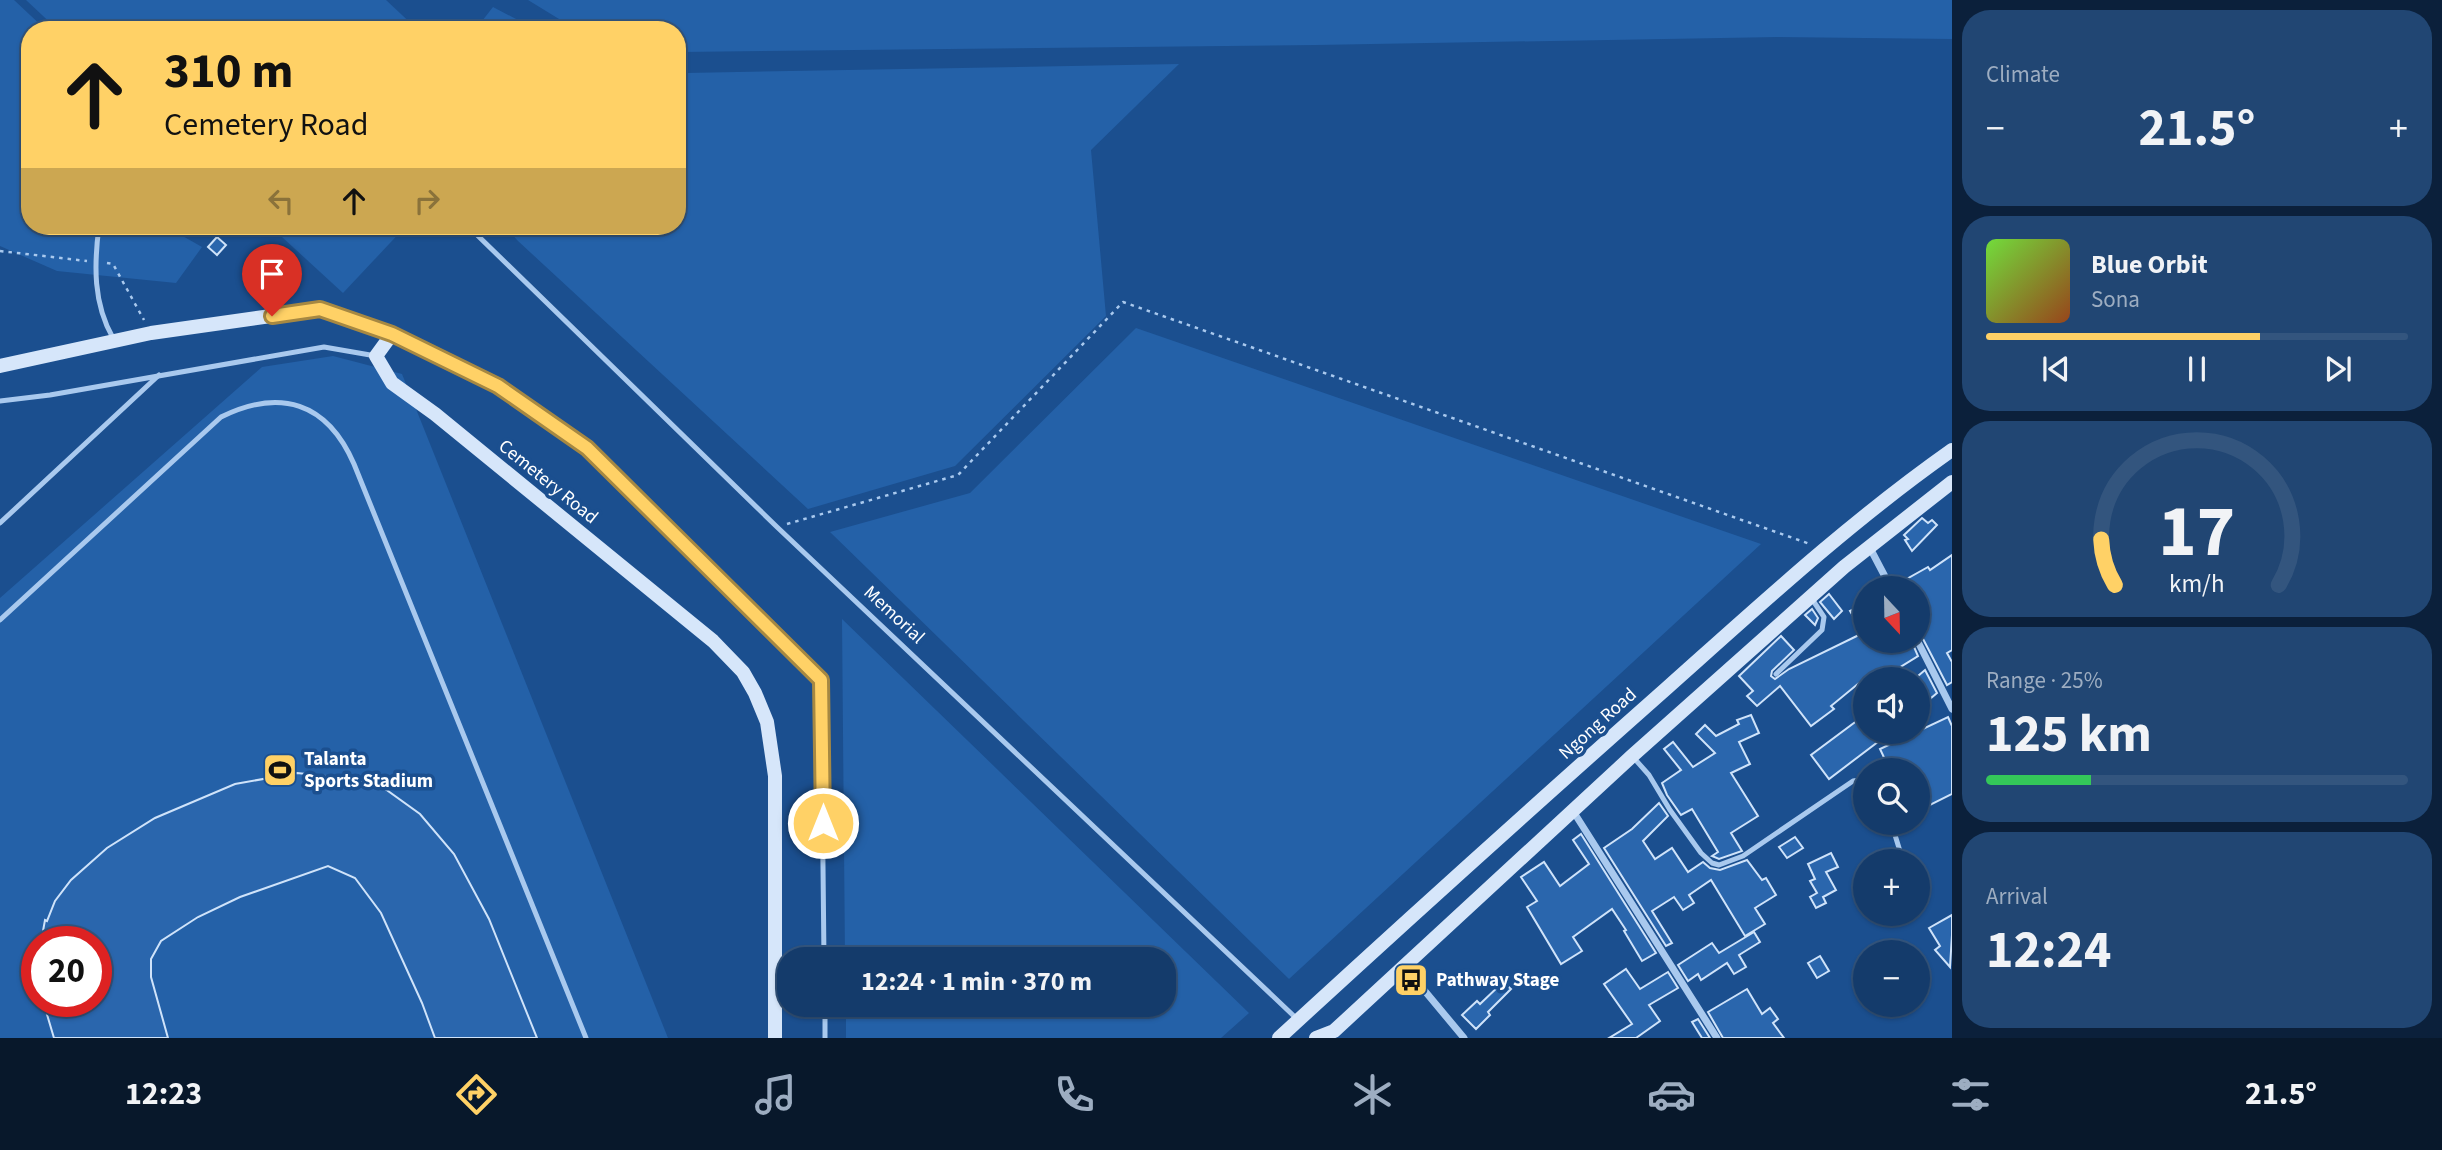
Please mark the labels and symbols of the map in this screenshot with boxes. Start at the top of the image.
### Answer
pin [242,244,302,316]
street label: Cemetery Road [492,433,604,531]
north arrow [1853,576,1930,653]
street label: Memorial [857,580,931,651]
street label: Ngong Road [1553,682,1643,766]
place label: Talanta Sports Stadium [304,746,433,795]
sports icon: Talanta Sports Stadium [261,751,299,789]
position arrow [786,786,860,860]
speed limit sign: 20 [21,926,112,1017]
bus stop icon: Pathway Stage [1392,961,1430,999]
place label: Pathway Stage [1436,967,1559,994]

